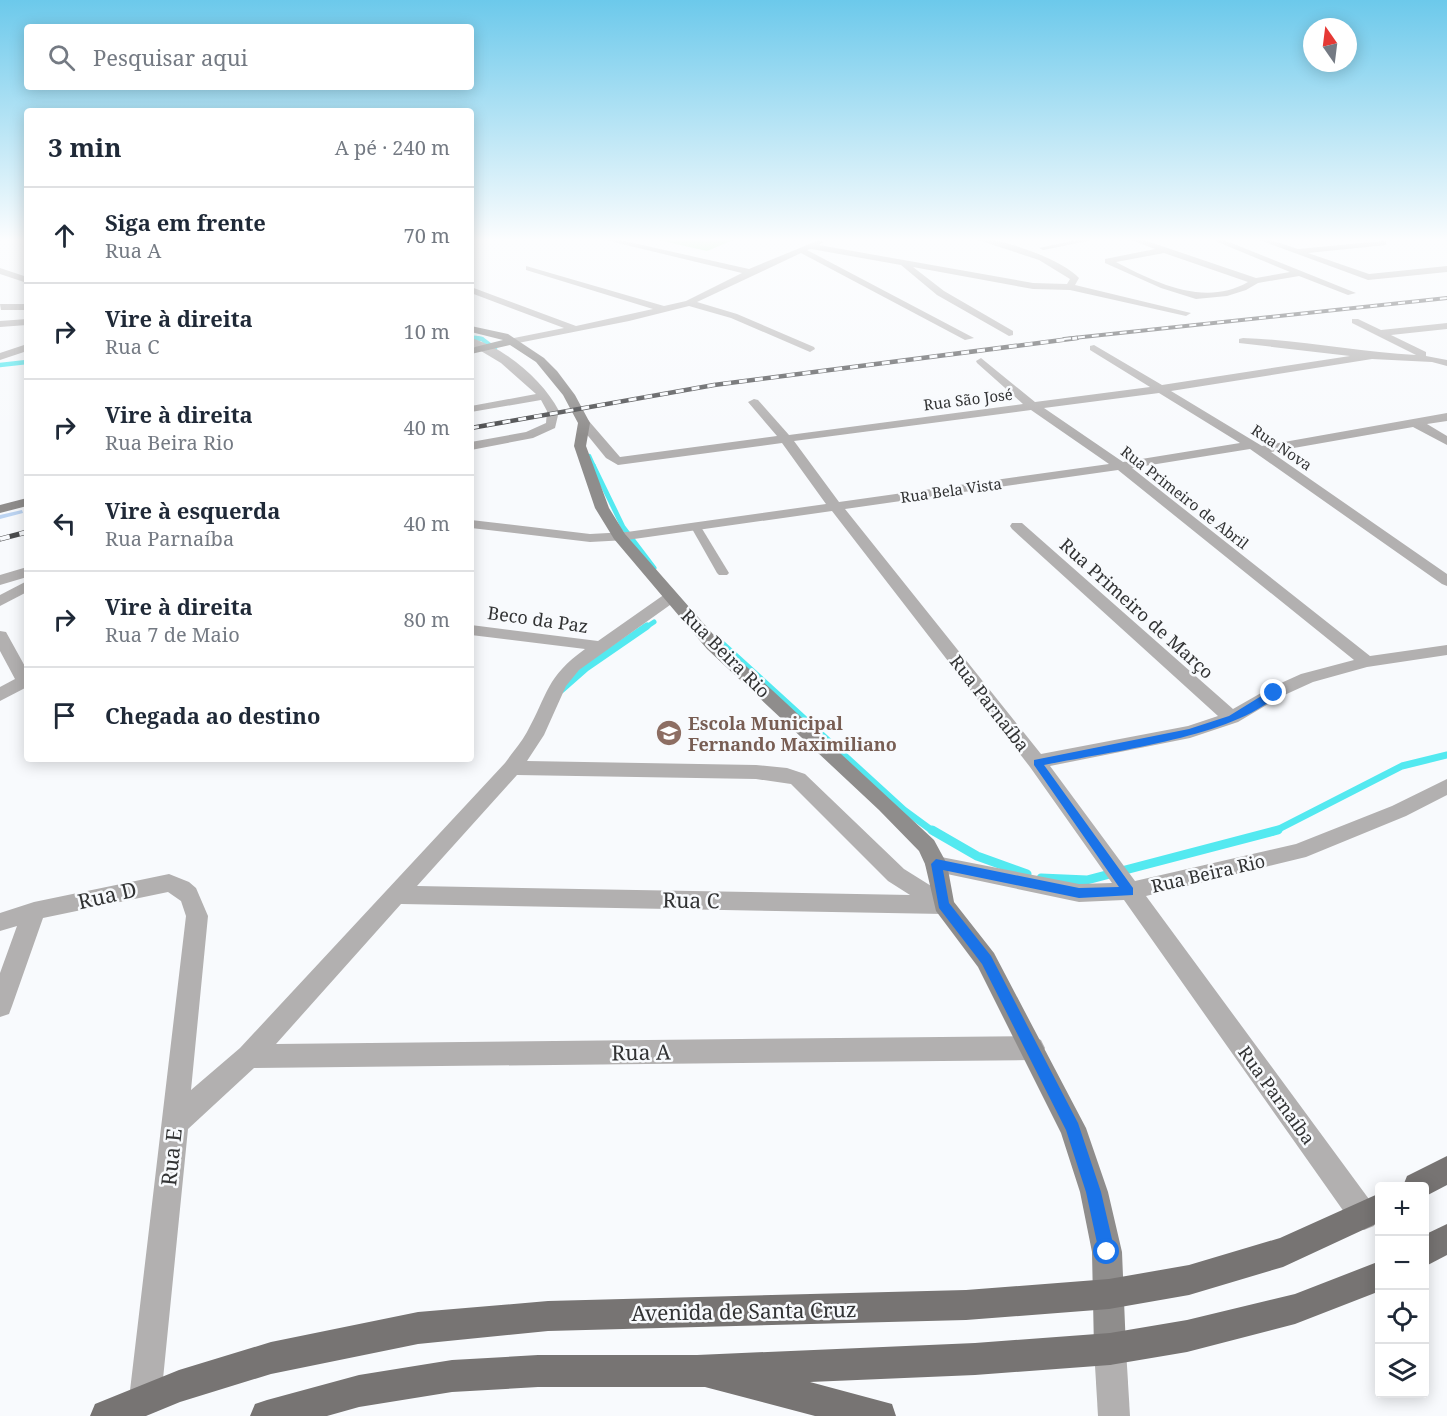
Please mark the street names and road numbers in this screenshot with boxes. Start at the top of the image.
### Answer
street label: Rua São José [922,384,1014,414]
street label: Rua Nova [1248,419,1316,475]
street label: Rua Primeiro de Abril [1117,441,1253,553]
street label: Rua Bela Vista [899,473,1003,507]
street label: Rua Primeiro de Março [1055,532,1219,684]
street label: Beco da Paz [486,600,590,638]
street label: Rua Beira Rio [676,603,776,703]
street label: Rua Parnaíba [945,650,1035,756]
street label: Rua Beira Rio [1149,848,1267,898]
street label: Rua D [75,875,139,915]
street label: Rua C [662,886,720,914]
street label: Rua A [611,1037,671,1067]
street label: Rua Parnaíba [1233,1041,1321,1149]
street label: Rua E [154,1127,188,1187]
street label: Avenida de Santa Cruz [631,1295,857,1327]

